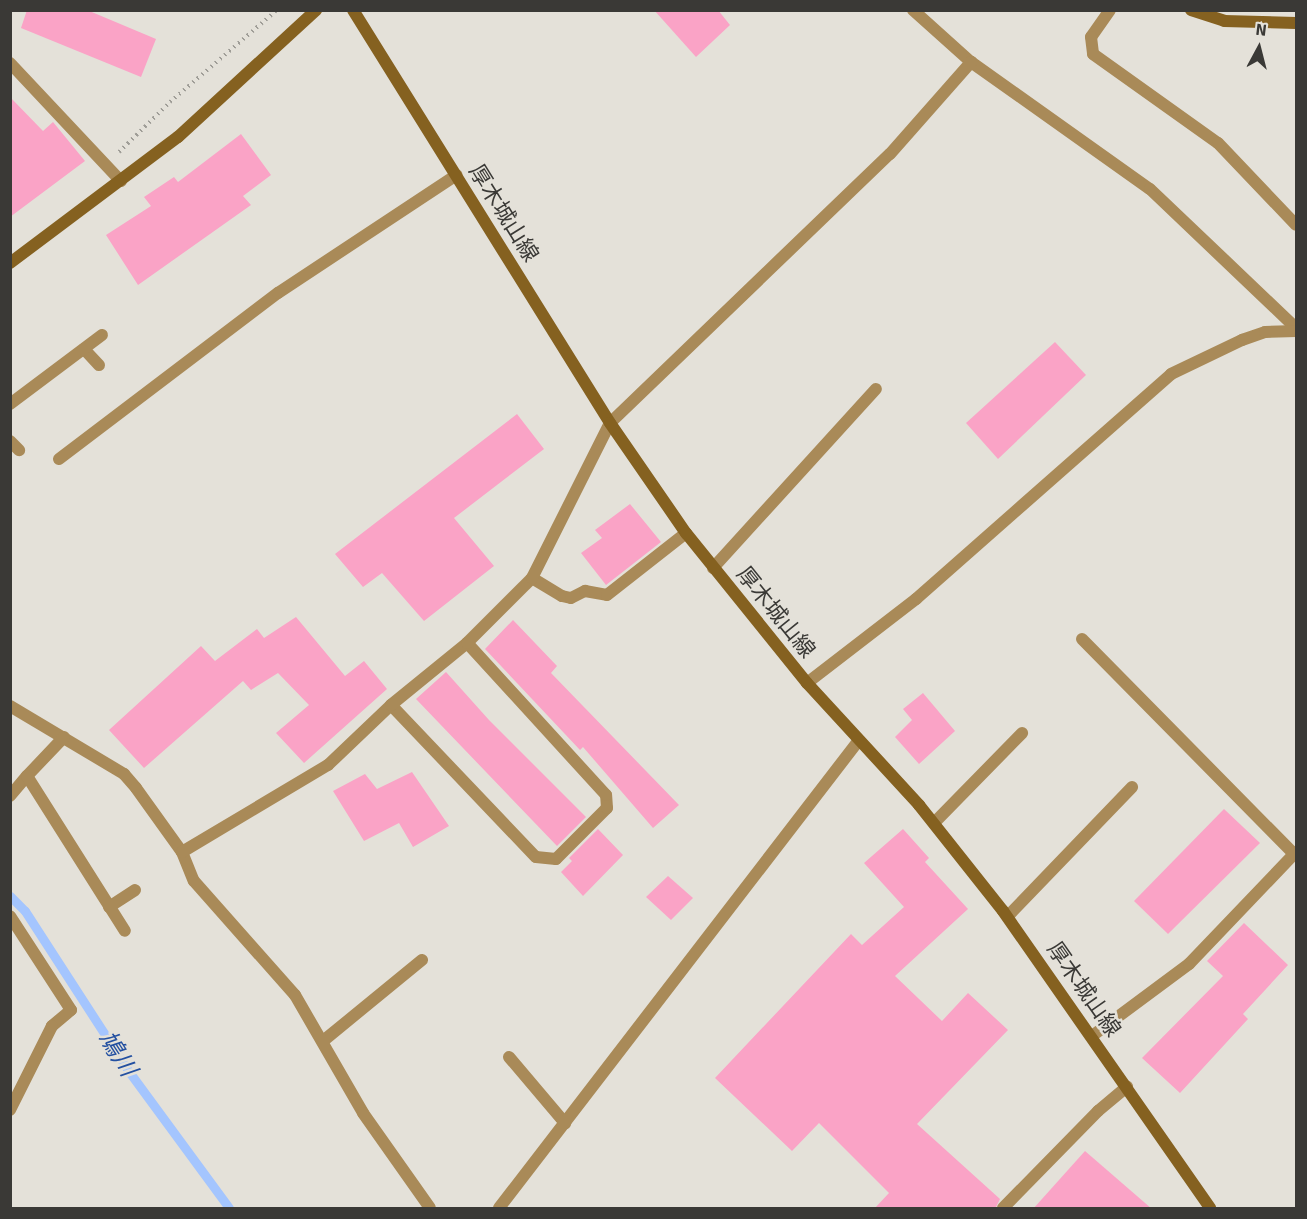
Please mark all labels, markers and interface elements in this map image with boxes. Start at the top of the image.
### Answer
north arrow [1229,18,1289,78]
text: N [1254,20,1268,41]
street label: 厚木城山線 [464,159,544,267]
street label: 厚木城山線 [731,561,821,663]
street label: 厚木城山線 [1042,936,1126,1042]
water label: 鳩川 [92,1026,142,1082]

